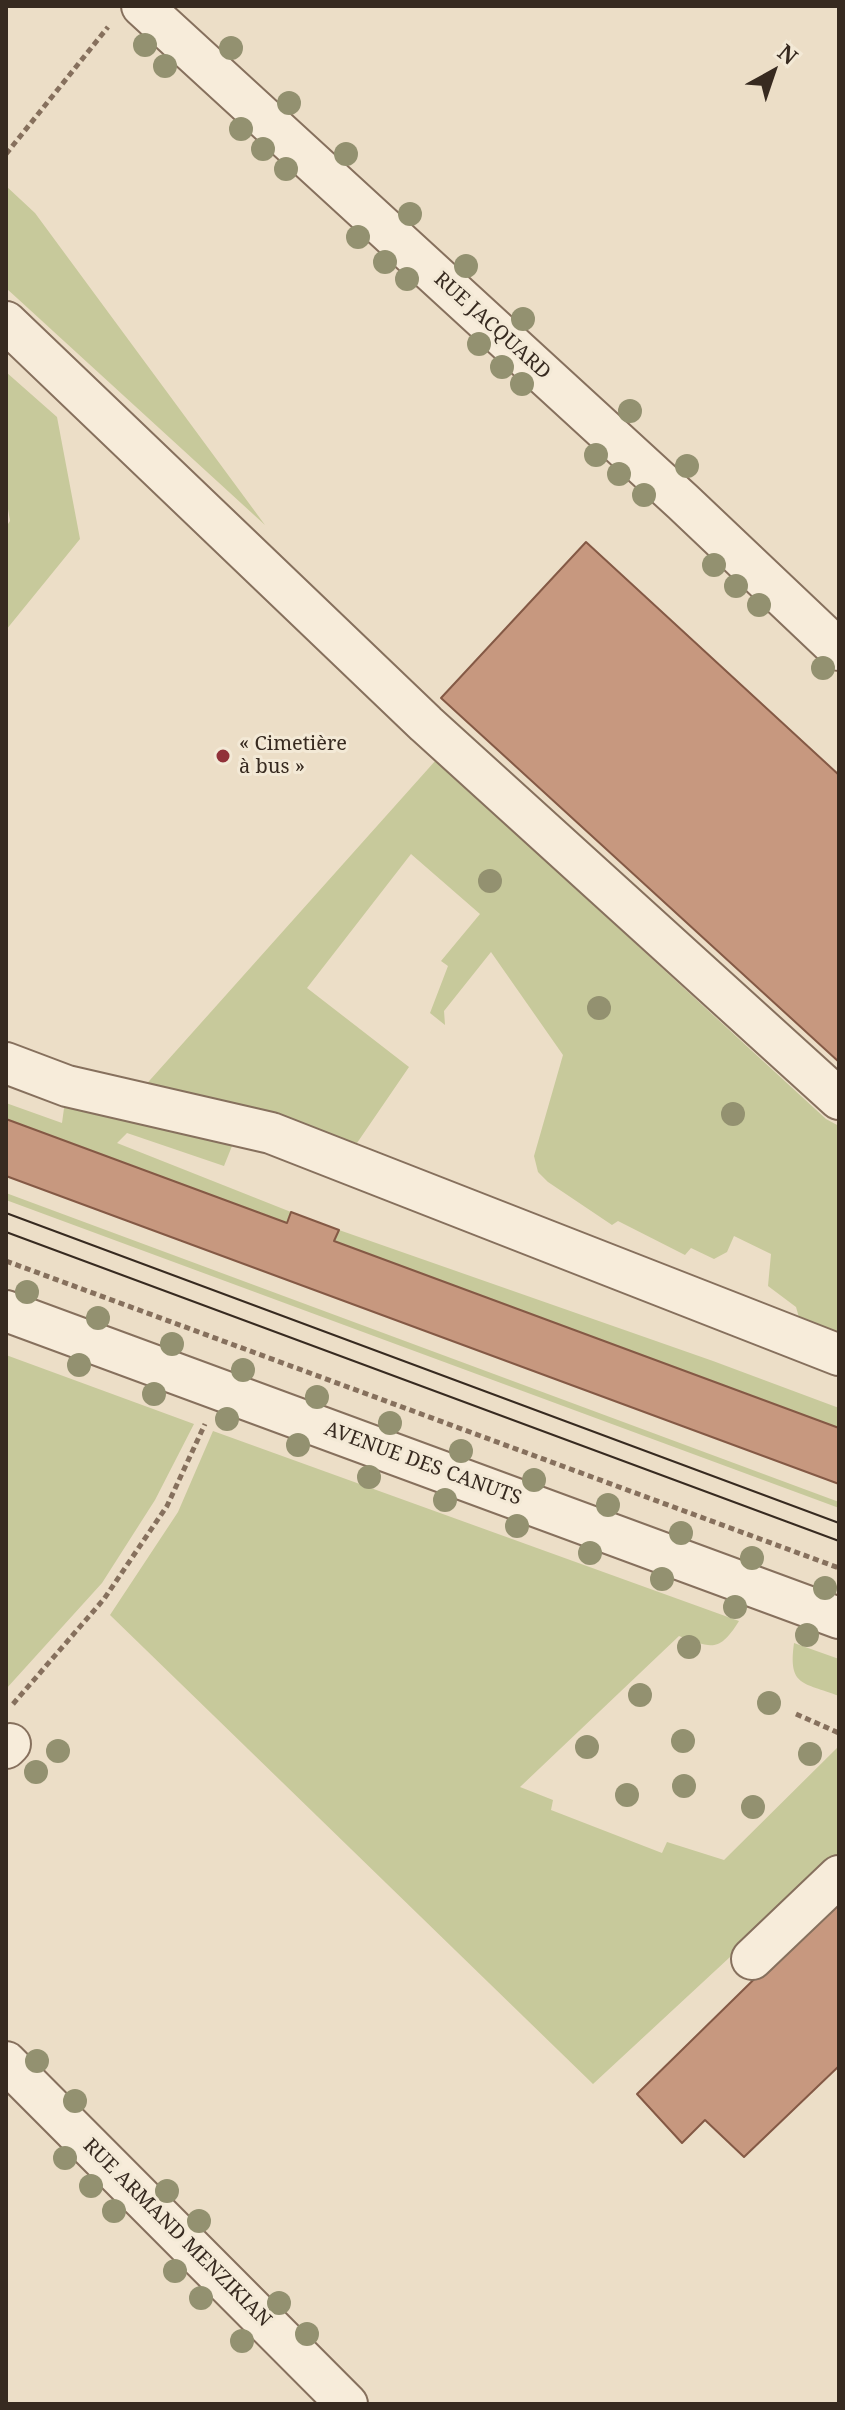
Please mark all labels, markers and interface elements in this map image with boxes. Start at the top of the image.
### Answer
north arrow [733,32,813,112]
text: N [772,37,805,71]
street label: RUE JACQUARD [429,267,555,385]
place label: « Cimetière à bus » [239,732,347,779]
marker: « Cimetière à bus » [214,747,232,765]
street label: AVENUE DES CANUTS [321,1417,525,1511]
street label: RUE ARMAND MENZIKIAN [78,2134,276,2332]

